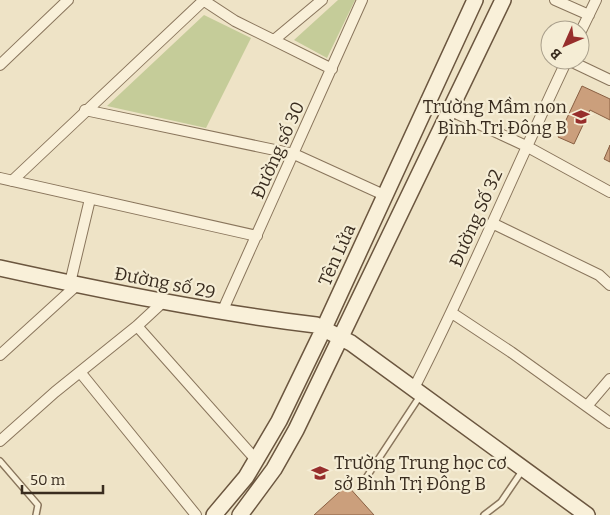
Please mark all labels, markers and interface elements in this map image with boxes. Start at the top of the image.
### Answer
north arrow [540,20,590,70]
text: B [547,45,565,63]
place label: Trường Mầm non Bình Trị Đông B [423,96,568,139]
street label: Đường số 30 [247,98,309,202]
school or university icon: Trường Mầm non Bình Trị Đông B [571,107,591,127]
street label: Đường Số 32 [445,166,507,270]
street label: Tên Lửa [314,221,360,289]
street label: Đường số 29 [113,262,217,304]
place label: Trường Trung học cơ sở Bình Trị Đông B [334,452,507,495]
scale bar [22,462,104,494]
school or university icon: Trường Trung học cơ sở Bình Trị Đông B [310,463,330,483]
text: 50 m [30,471,66,489]

